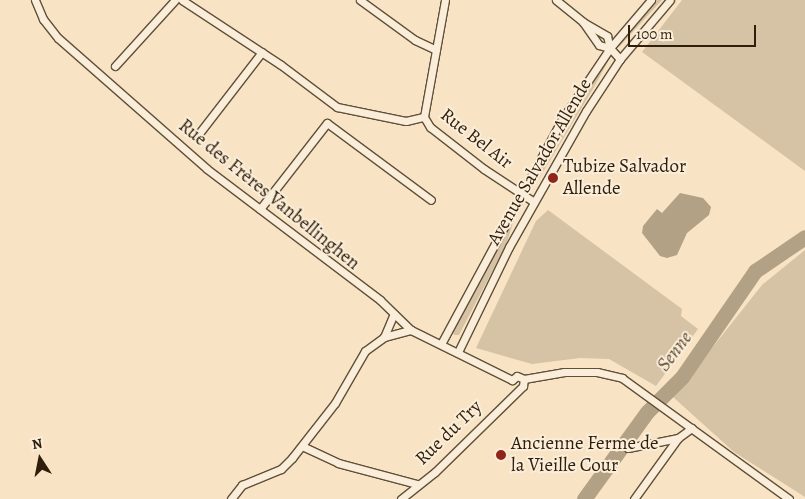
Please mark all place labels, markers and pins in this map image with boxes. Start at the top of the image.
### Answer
place label: Tubize Salvador Allende [563,156,686,200]
marker: Tubize Salvador Allende [547,172,559,184]
place label: Ancienne Ferme de la Vieille Cour [511,433,659,477]
marker: Ancienne Ferme de la Vieille Cour [495,449,507,461]

